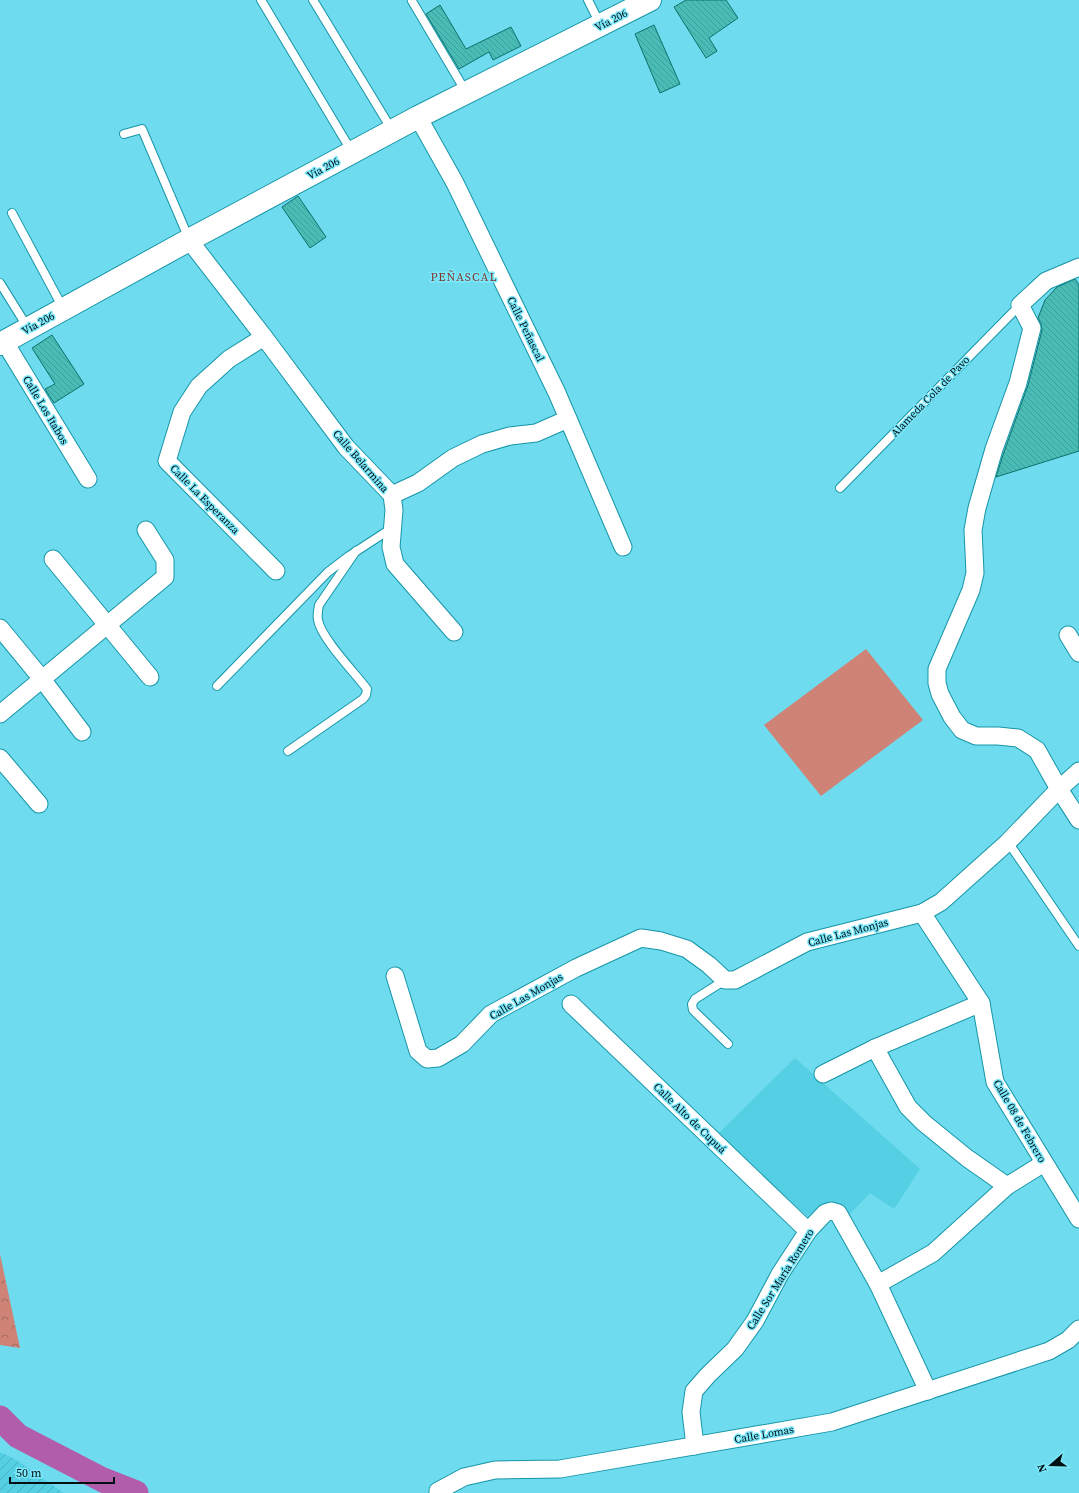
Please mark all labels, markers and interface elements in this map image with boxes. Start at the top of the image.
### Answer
street label: Vía 206 [592,6,631,35]
street label: Vía 206 [304,153,343,183]
district label: PEÑASCAL [430,269,498,285]
street label: Calle Peñascal [503,294,548,364]
street label: Vía 206 [19,308,58,338]
street label: Alameda Cola de Pavo [888,352,973,440]
street label: Calle Los Itabos [19,373,72,448]
street label: Calle Belarmina [329,427,392,496]
street label: Calle La Esperanza [167,461,243,538]
street label: Calle Las Monjas [806,914,890,950]
street label: Calle Las Monjas [487,969,566,1024]
street label: Calle 08 de Febrero [990,1077,1049,1166]
street label: Calle Alto de Cupuá [650,1080,730,1157]
street label: Calle Sor María Romero [743,1226,818,1333]
street label: Calle Lomas [733,1422,795,1447]
north arrow [1031,1445,1071,1485]
scale bar [10,1459,114,1485]
text: N [1034,1462,1050,1475]
text: 50 m [16,1465,42,1481]

